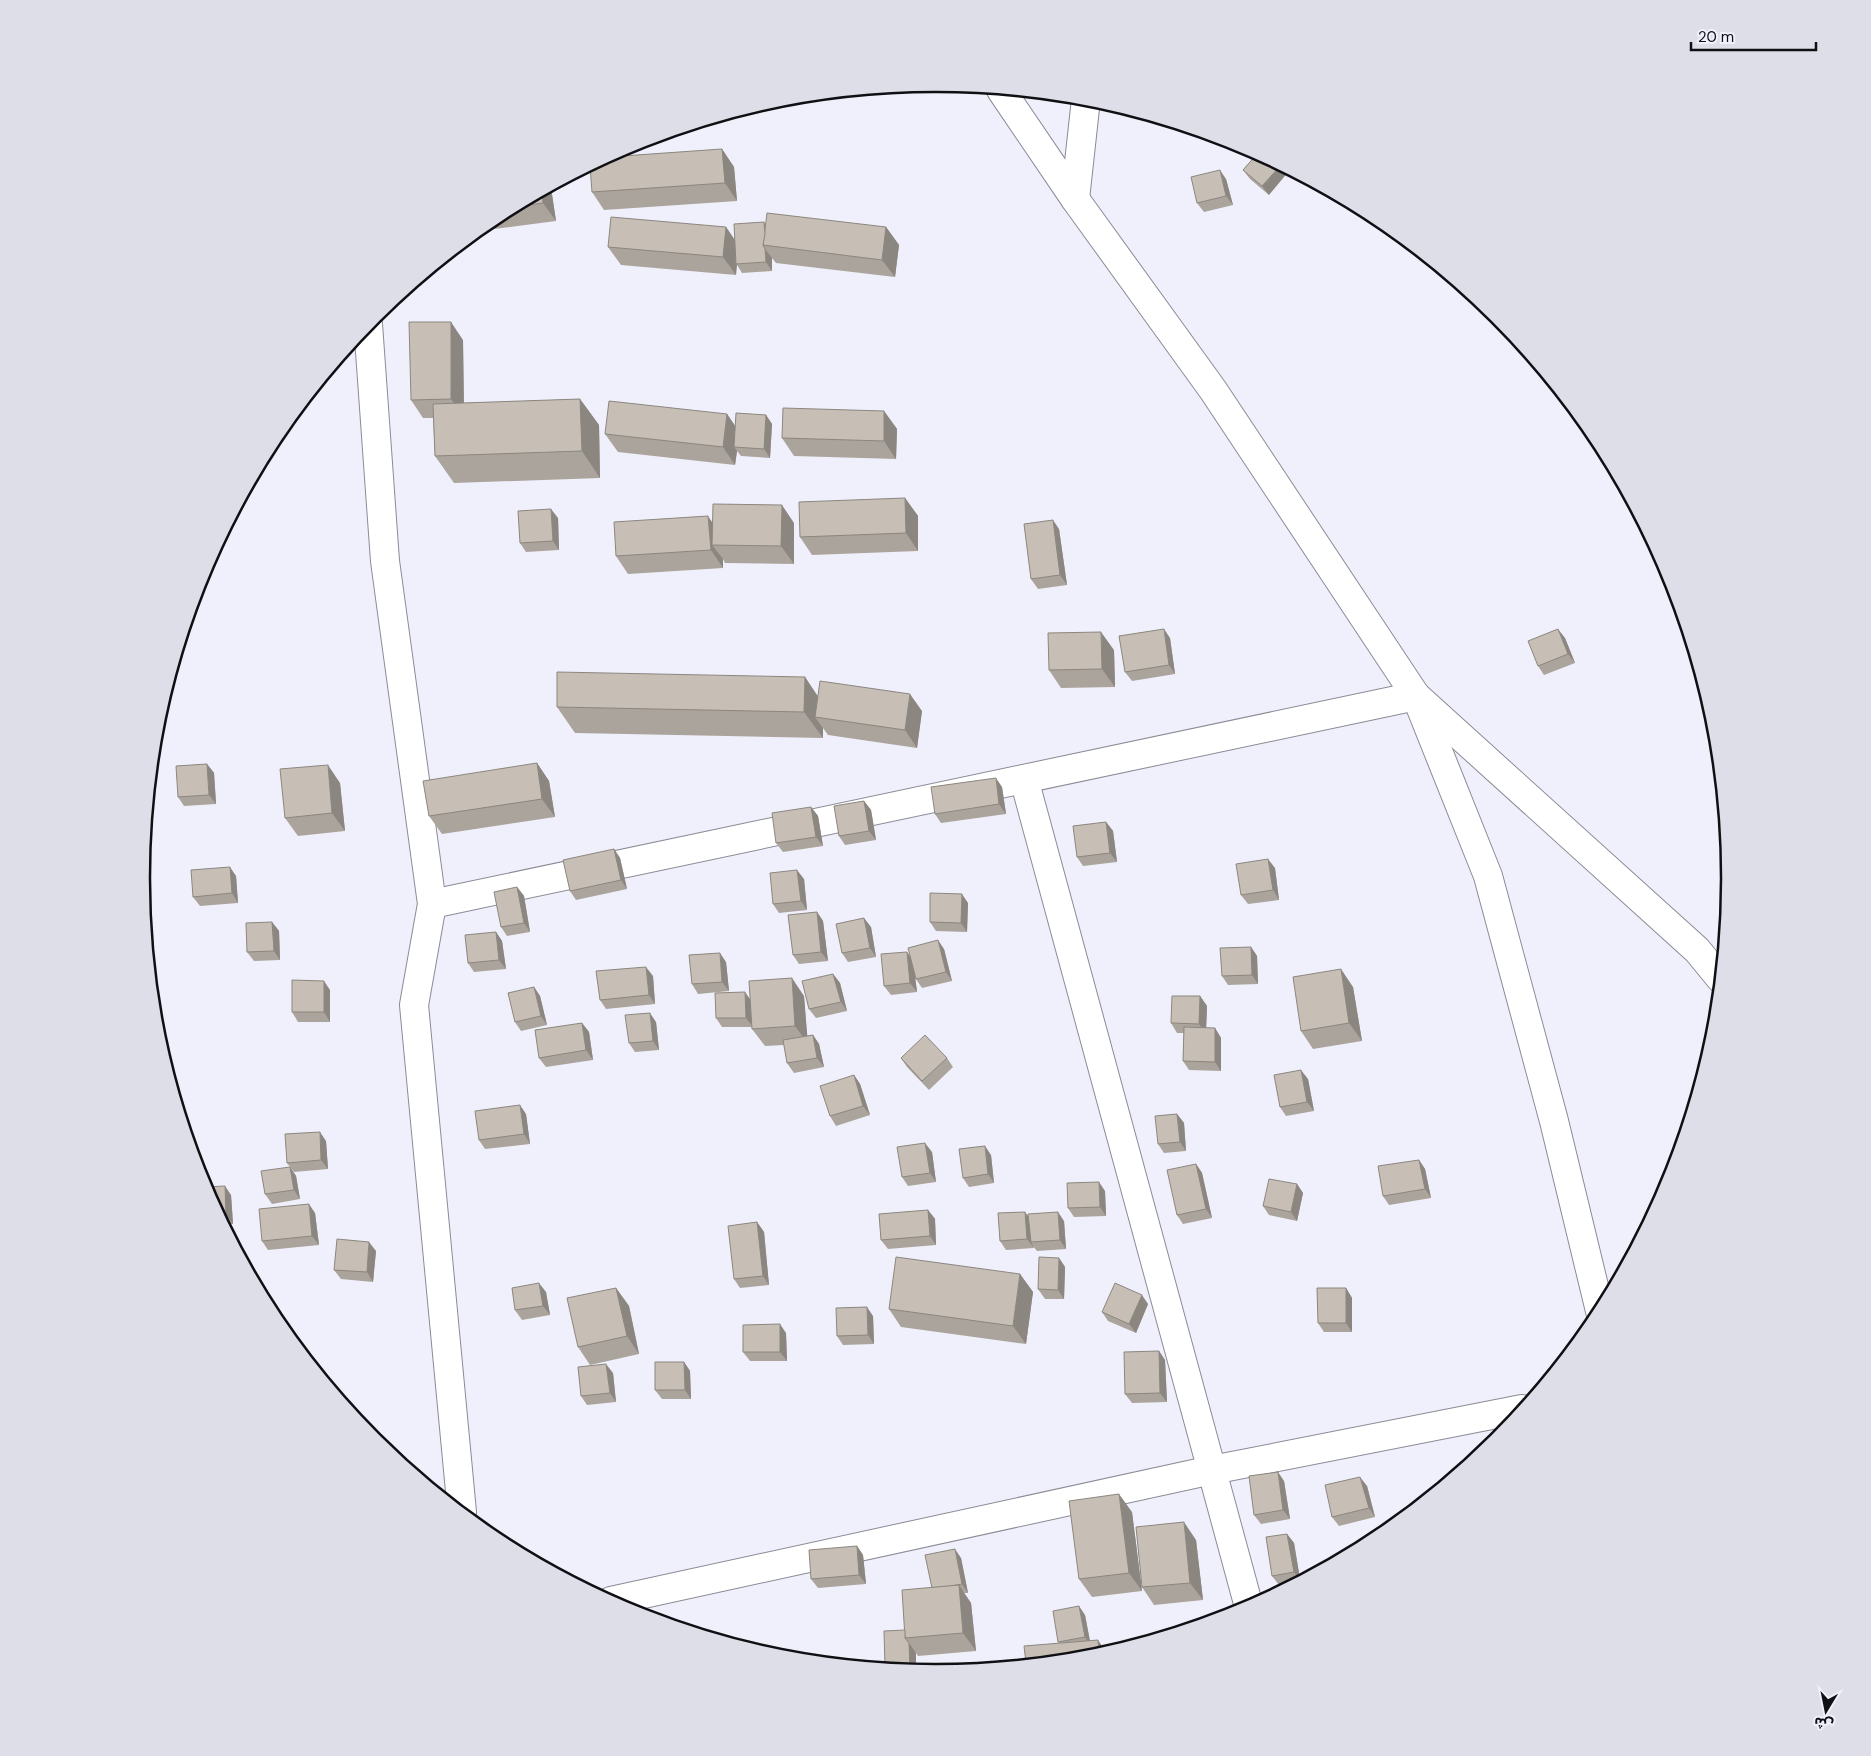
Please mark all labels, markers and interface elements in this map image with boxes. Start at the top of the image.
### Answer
scale bar [1691,20,1816,52]
text: 20 m [1698,27,1734,47]
north arrow [1801,1686,1851,1736]
text: ش [1813,1713,1835,1734]

